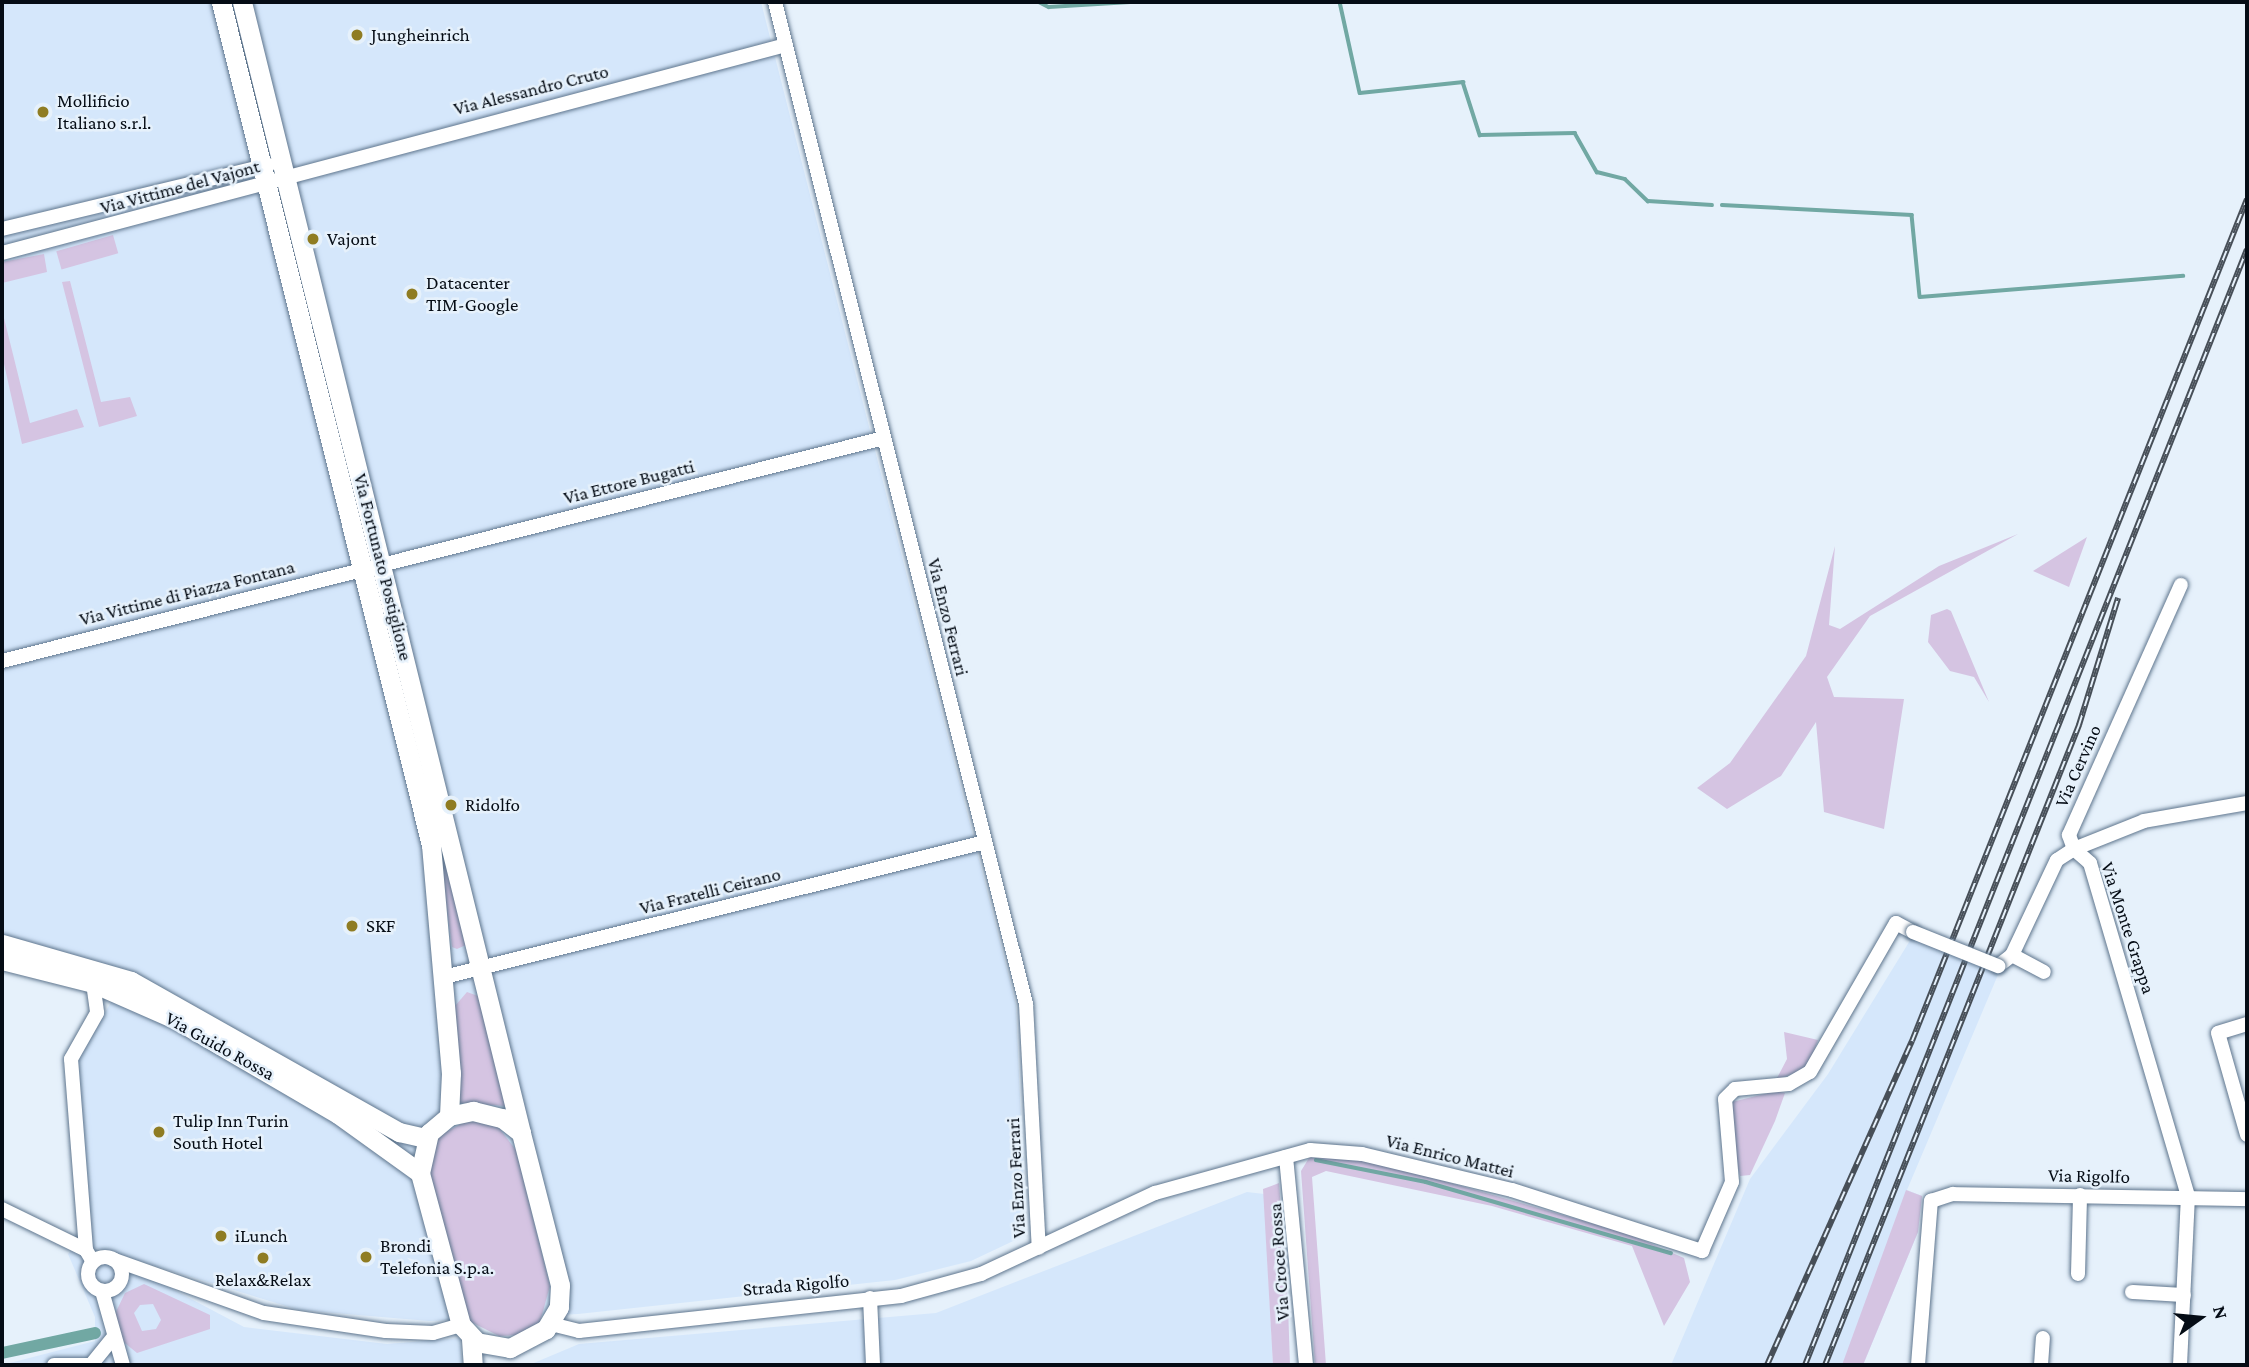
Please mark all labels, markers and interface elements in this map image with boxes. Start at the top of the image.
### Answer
place label: Jungheinrich [371,24,470,46]
marker: Jungheinrich [349,27,365,43]
street label: Via Alessandro Cruto [451,60,611,120]
place label: Mollificio Italiano s.r.l. [57,90,151,134]
marker: Mollificio Italiano s.r.l. [35,104,51,120]
street label: Via Vittime del Vajont [98,155,262,219]
place label: Vajont [327,228,376,250]
marker: Vajont [305,231,321,247]
place label: Datacenter TIM-Google [426,272,518,316]
marker: Datacenter TIM-Google [404,286,420,302]
street label: Via Ettore Bugatti [561,455,697,509]
street label: Via Fortunato Postiglione [349,471,417,663]
street label: Via Vittime di Piazza Fontana [77,555,297,631]
street label: Via Enzo Ferrari [922,556,974,678]
street label: Via Cervino [2050,721,2106,811]
place label: Ridolfo [465,794,520,816]
marker: Ridolfo [443,797,459,813]
street label: Via Monte Grappa [2096,859,2160,997]
street label: Via Fratelli Ceirano [637,862,783,920]
place label: SKF [366,915,395,937]
marker: SKF [344,918,360,934]
street label: Via Guido Rossa [161,1007,279,1085]
place label: Tulip Inn Turin South Hotel [173,1110,289,1154]
street label: Via Enzo Ferrari [1001,1117,1031,1239]
marker: Tulip Inn Turin South Hotel [151,1124,167,1140]
street label: Via Enrico Mattei [1384,1129,1516,1183]
street label: Via Rigolfo [2048,1164,2130,1188]
street label: Via Croce Rossa [1264,1202,1294,1322]
place label: iLunch [235,1225,288,1247]
marker: iLunch [213,1228,229,1244]
place label: Brondi Telefonia S.p.a. [380,1235,494,1279]
marker: Brondi Telefonia S.p.a. [358,1249,374,1265]
marker: Relax&Relax [255,1250,271,1266]
place label: Relax&Relax [215,1269,311,1291]
street label: Strada Rigolfo [742,1269,850,1301]
north arrow [2165,1283,2235,1353]
text: N [2209,1303,2233,1321]

